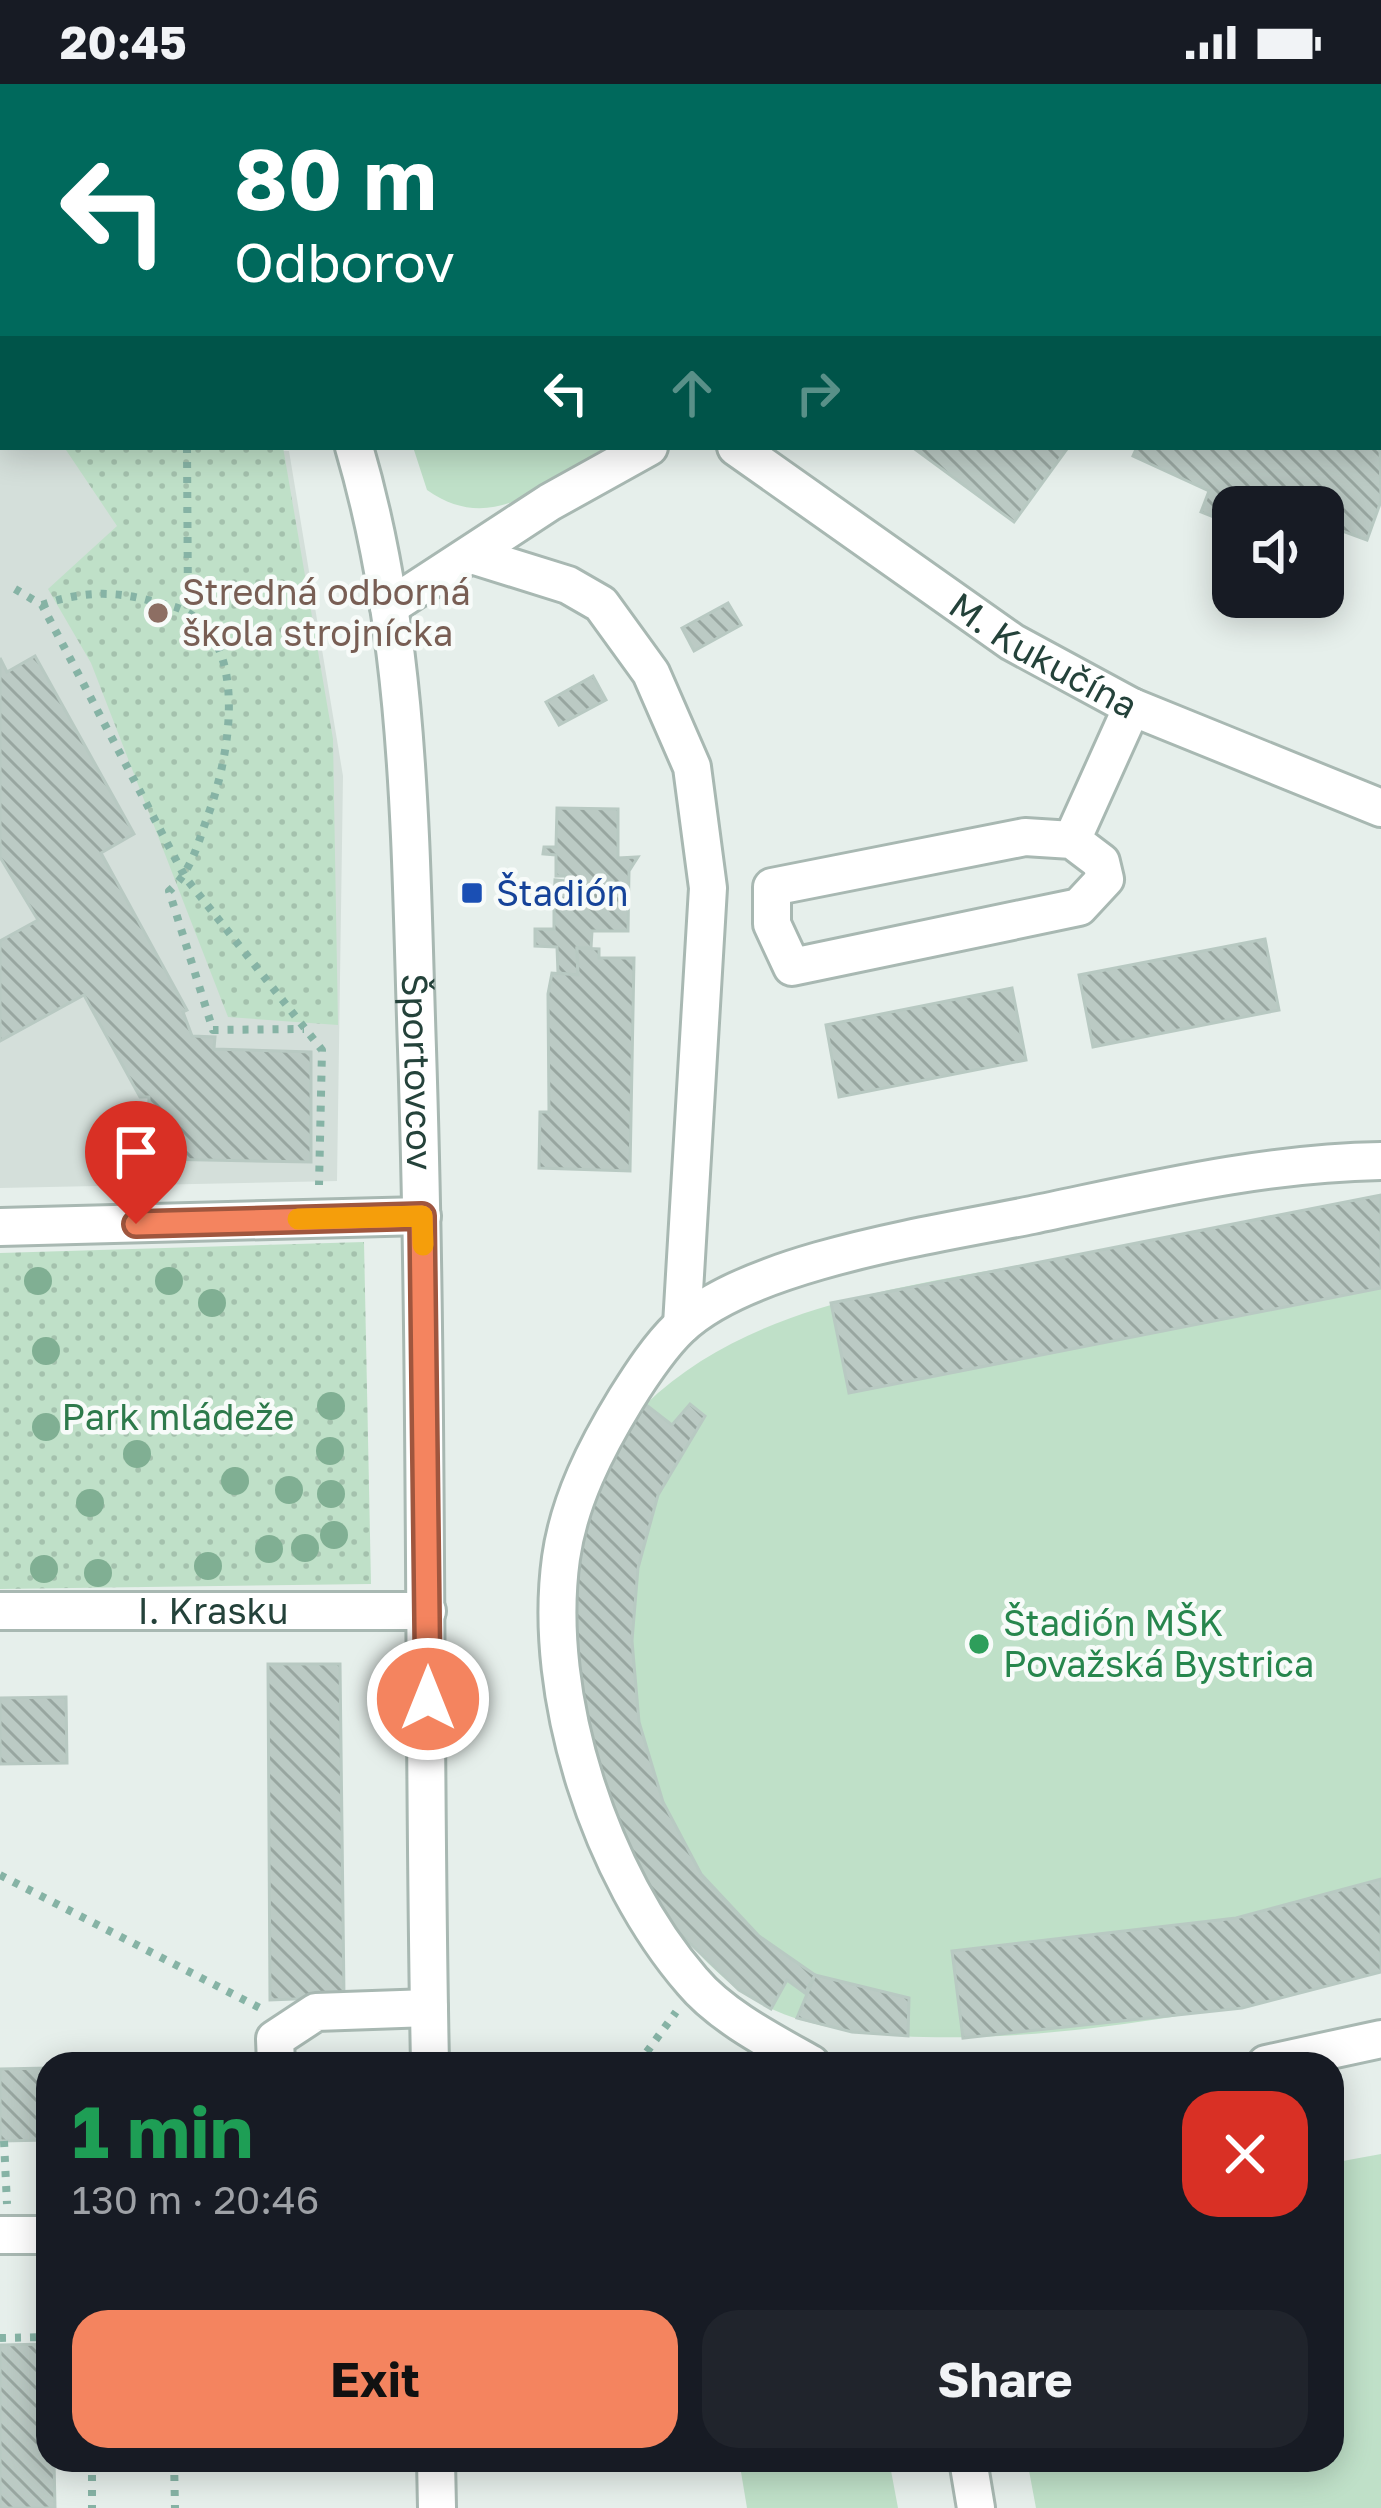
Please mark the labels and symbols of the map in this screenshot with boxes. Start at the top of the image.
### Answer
place label: Stredná odborná škola strojnícka [182,570,471,654]
street label: M. Kukučína [942,583,1145,727]
marker: Stredná odborná škola strojnícka [145,600,171,626]
place label: Štadión [496,871,629,914]
marker: Štadión [459,880,485,906]
street label: Športovcov [394,973,442,1171]
pin [85,1101,187,1224]
park label: Park mládeže [62,1395,294,1438]
street label: I. Krasku [137,1589,289,1632]
place label: Štadión MŠK Považská Bystrica [1003,1601,1314,1685]
marker: Štadión MŠK Považská Bystrica [966,1631,992,1657]
position arrow [365,1636,491,1762]

